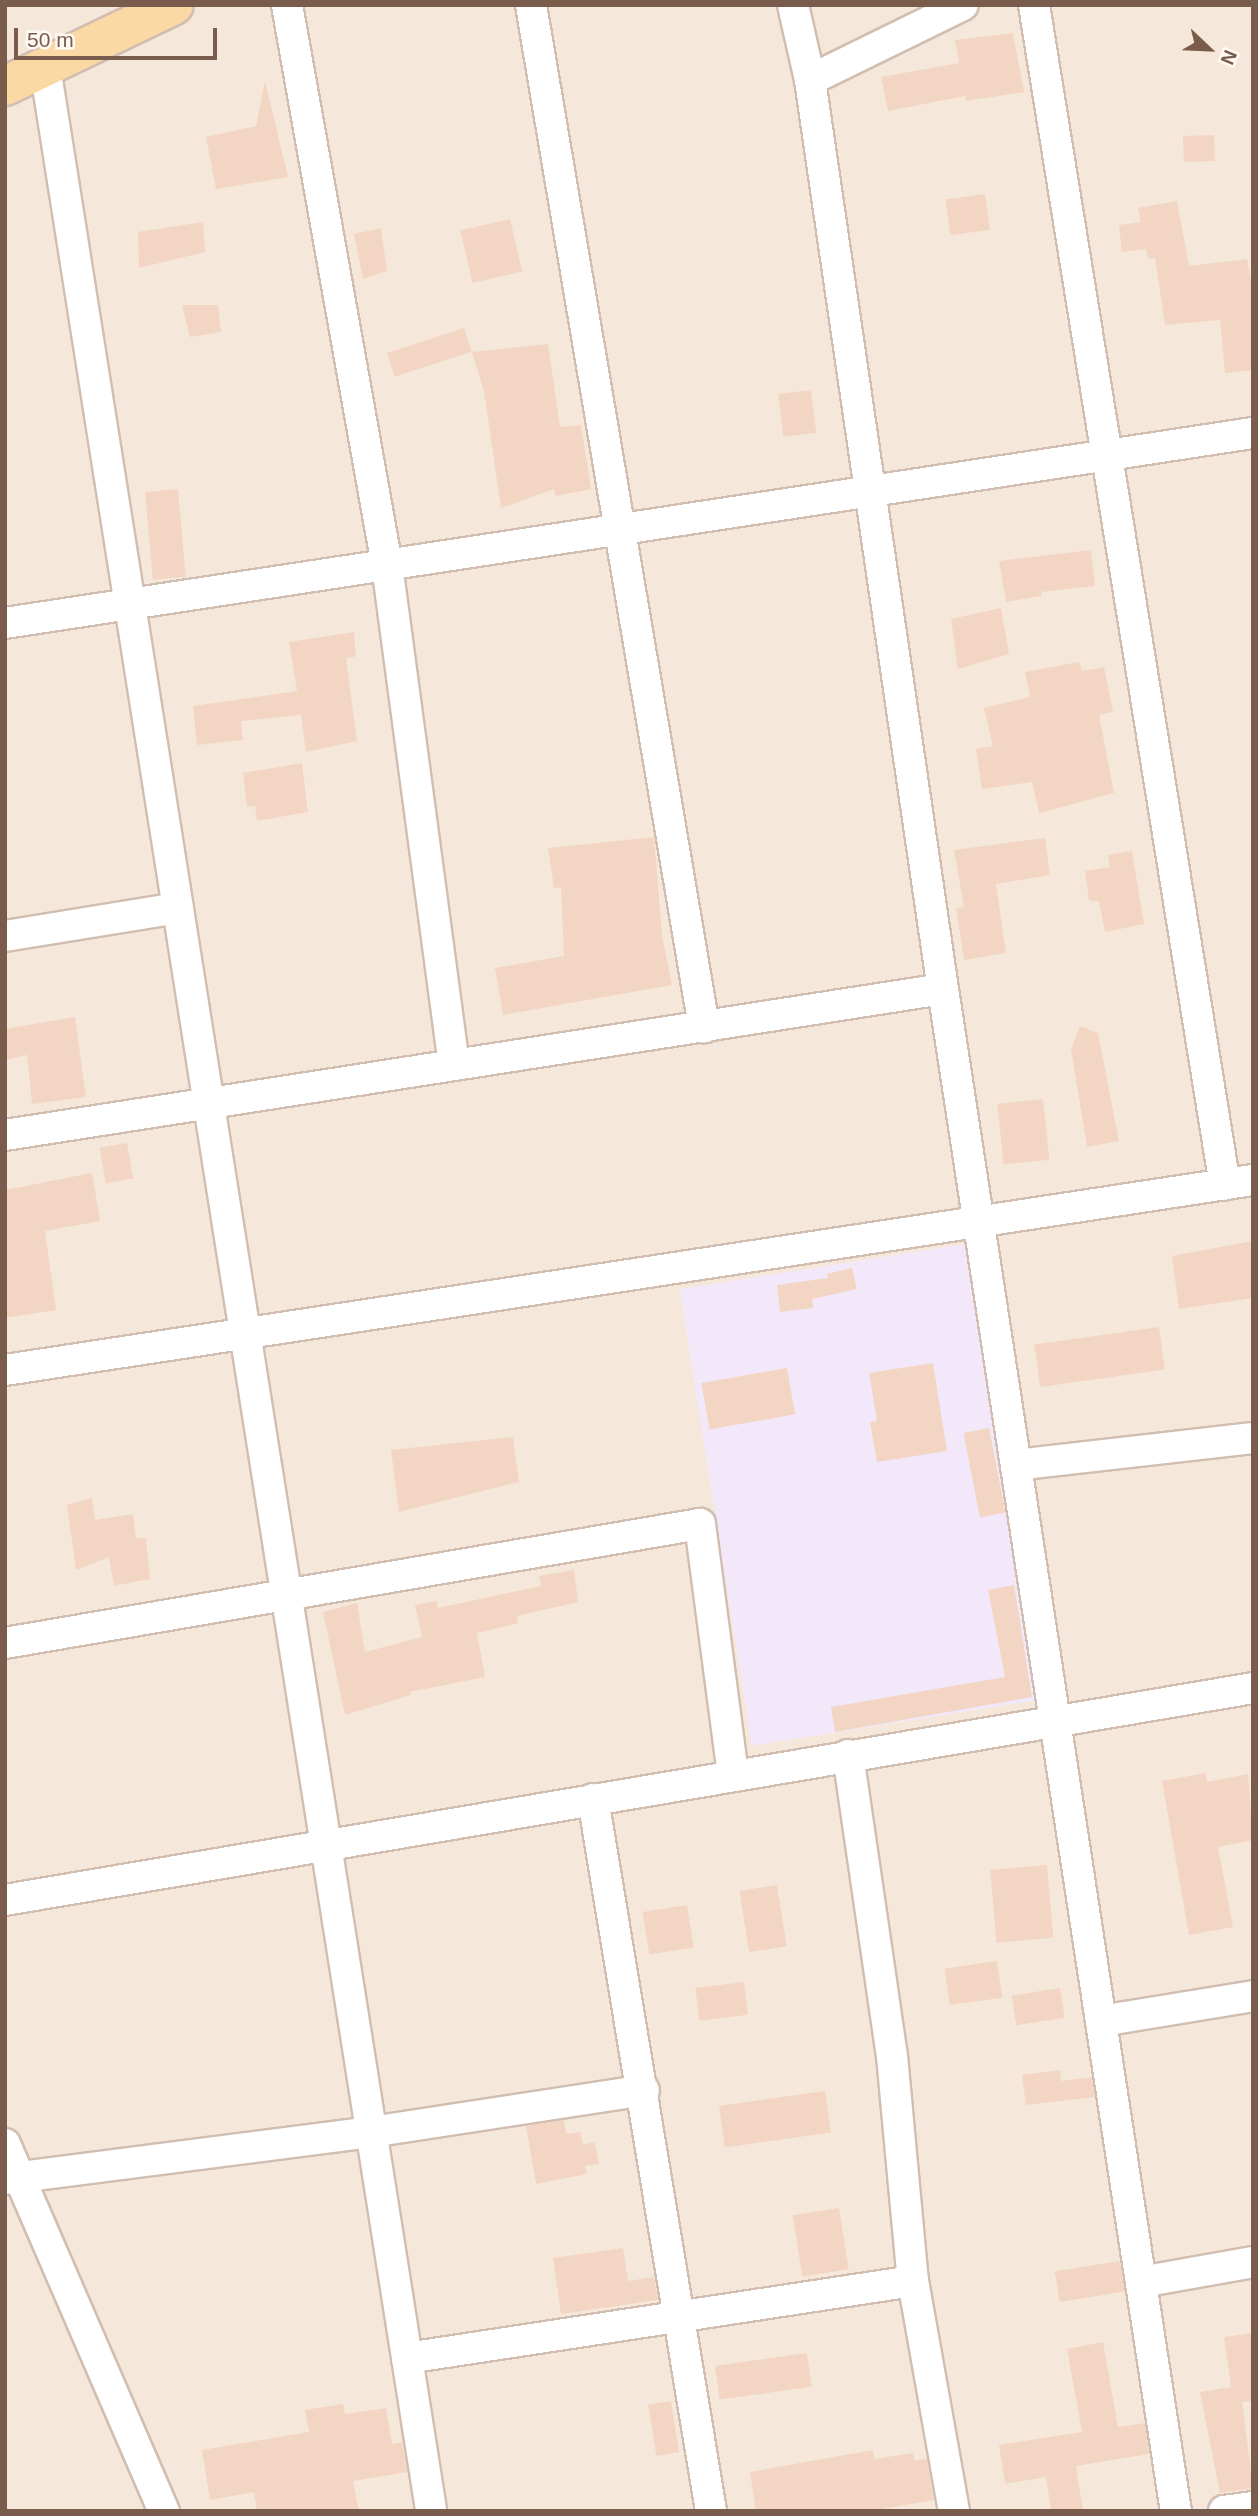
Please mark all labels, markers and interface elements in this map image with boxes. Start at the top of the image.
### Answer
scale bar [18,14,220,58]
north arrow [1174,14,1244,84]
text: 50 m [27,28,74,51]
text: N [1216,47,1241,68]

